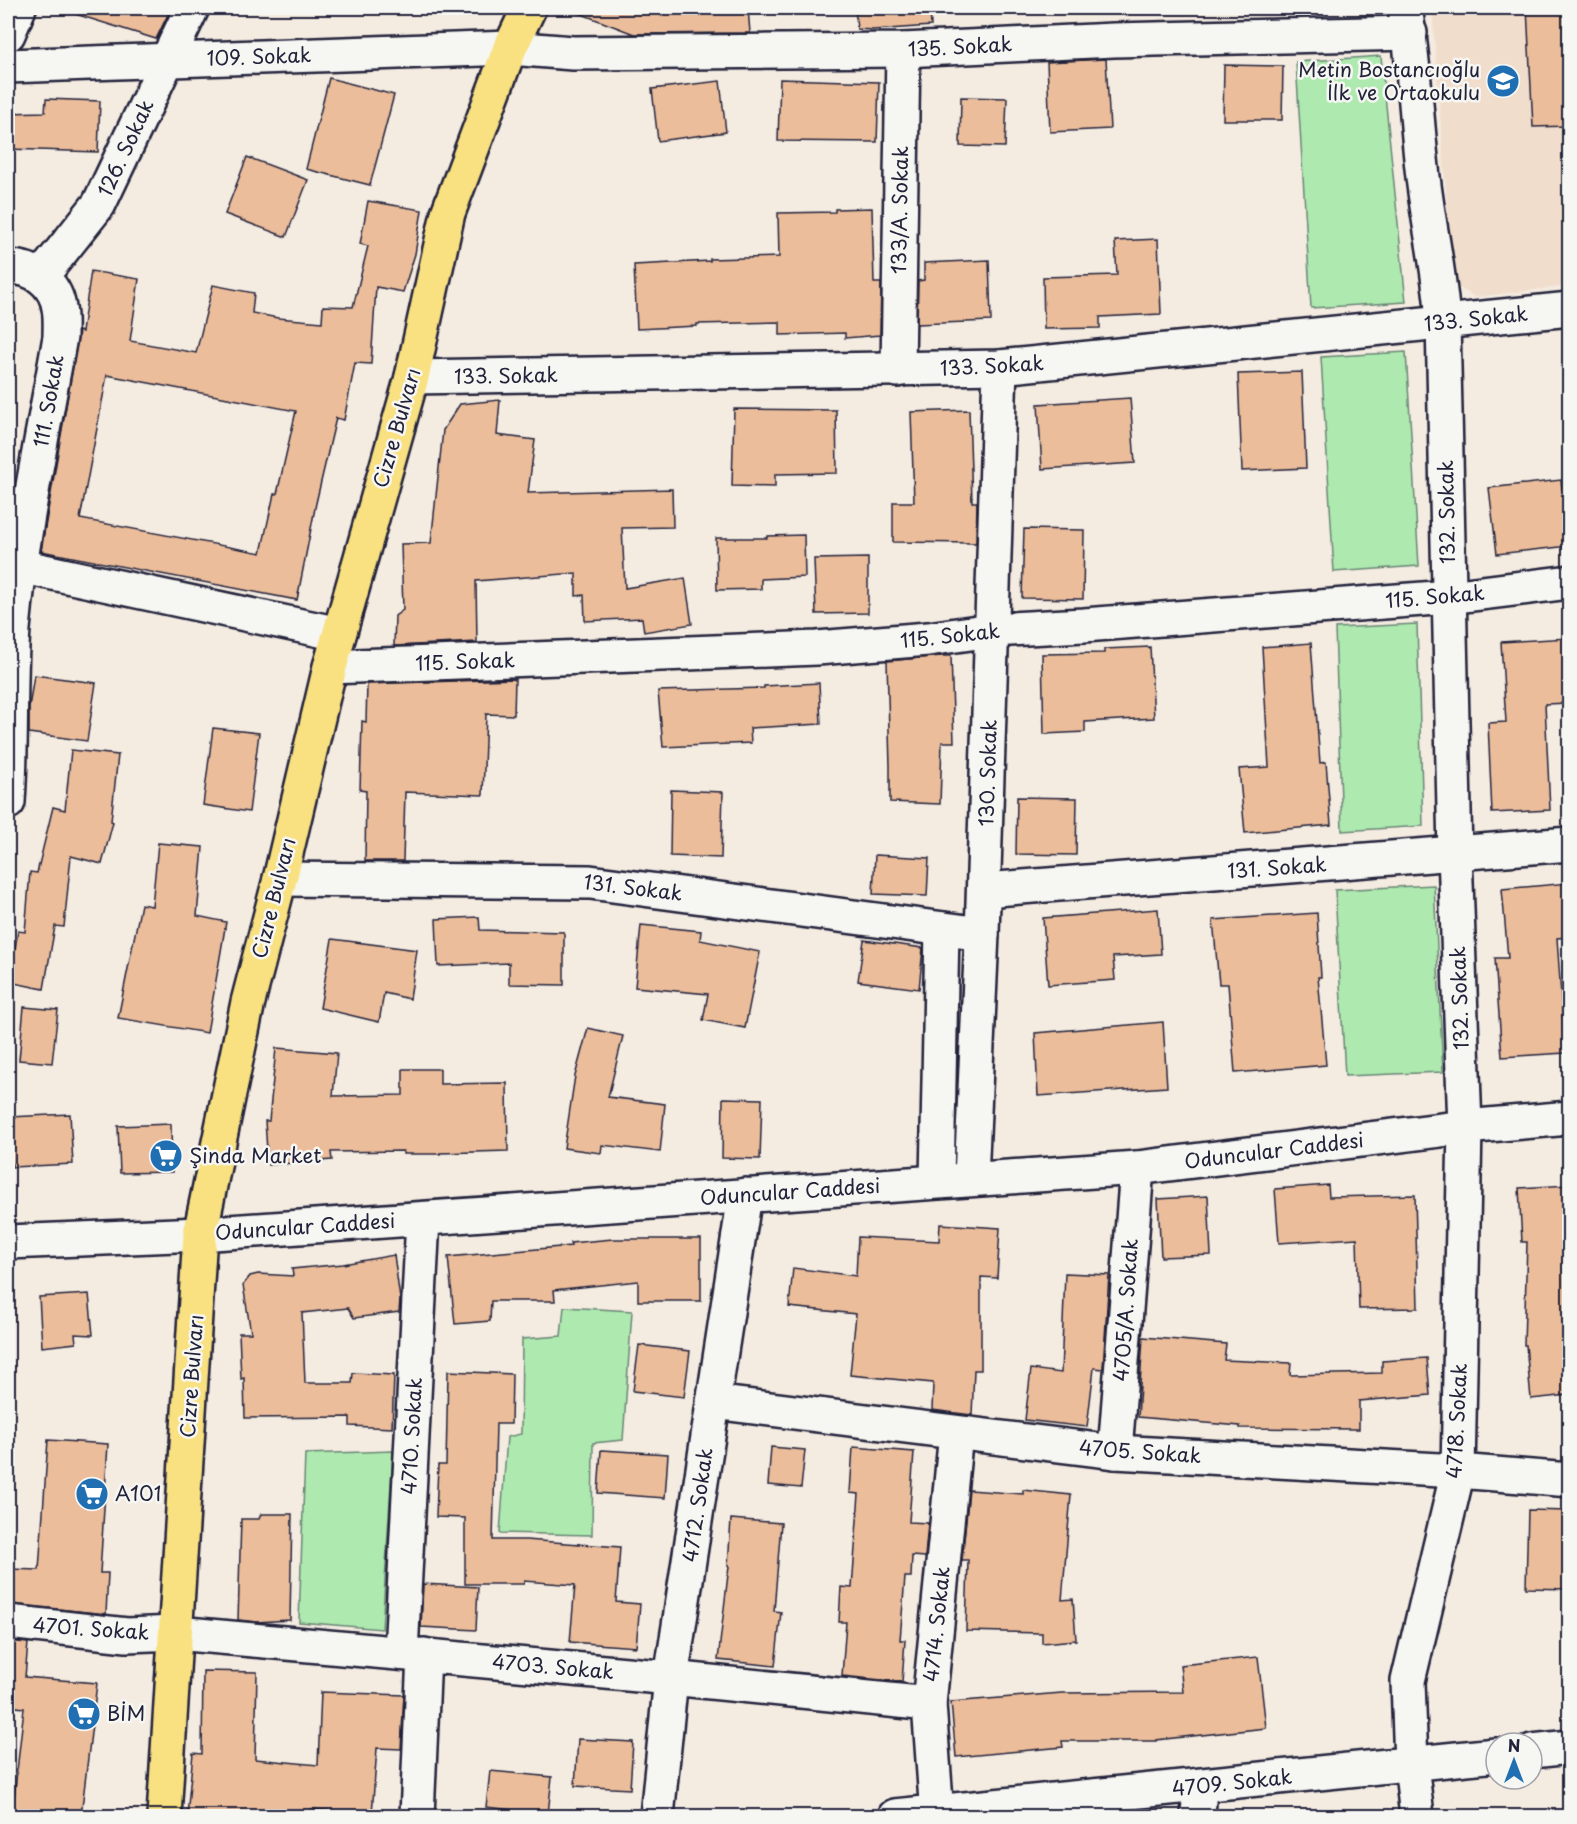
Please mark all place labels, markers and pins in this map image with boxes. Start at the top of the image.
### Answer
place label: Metin Bostancıoğlu İlk ve Ortaokulu [1298,54,1480,107]
school or university icon: Metin Bostancıoğlu İlk ve Ortaokulu [1485,63,1521,99]
supermarket icon: Şinda Market [148,1138,184,1174]
place label: Şinda Market [189,1140,322,1170]
supermarket icon: A101 [74,1476,110,1512]
place label: A101 [115,1478,161,1508]
supermarket icon: BİM [66,1696,102,1732]
place label: BİM [107,1698,145,1728]

